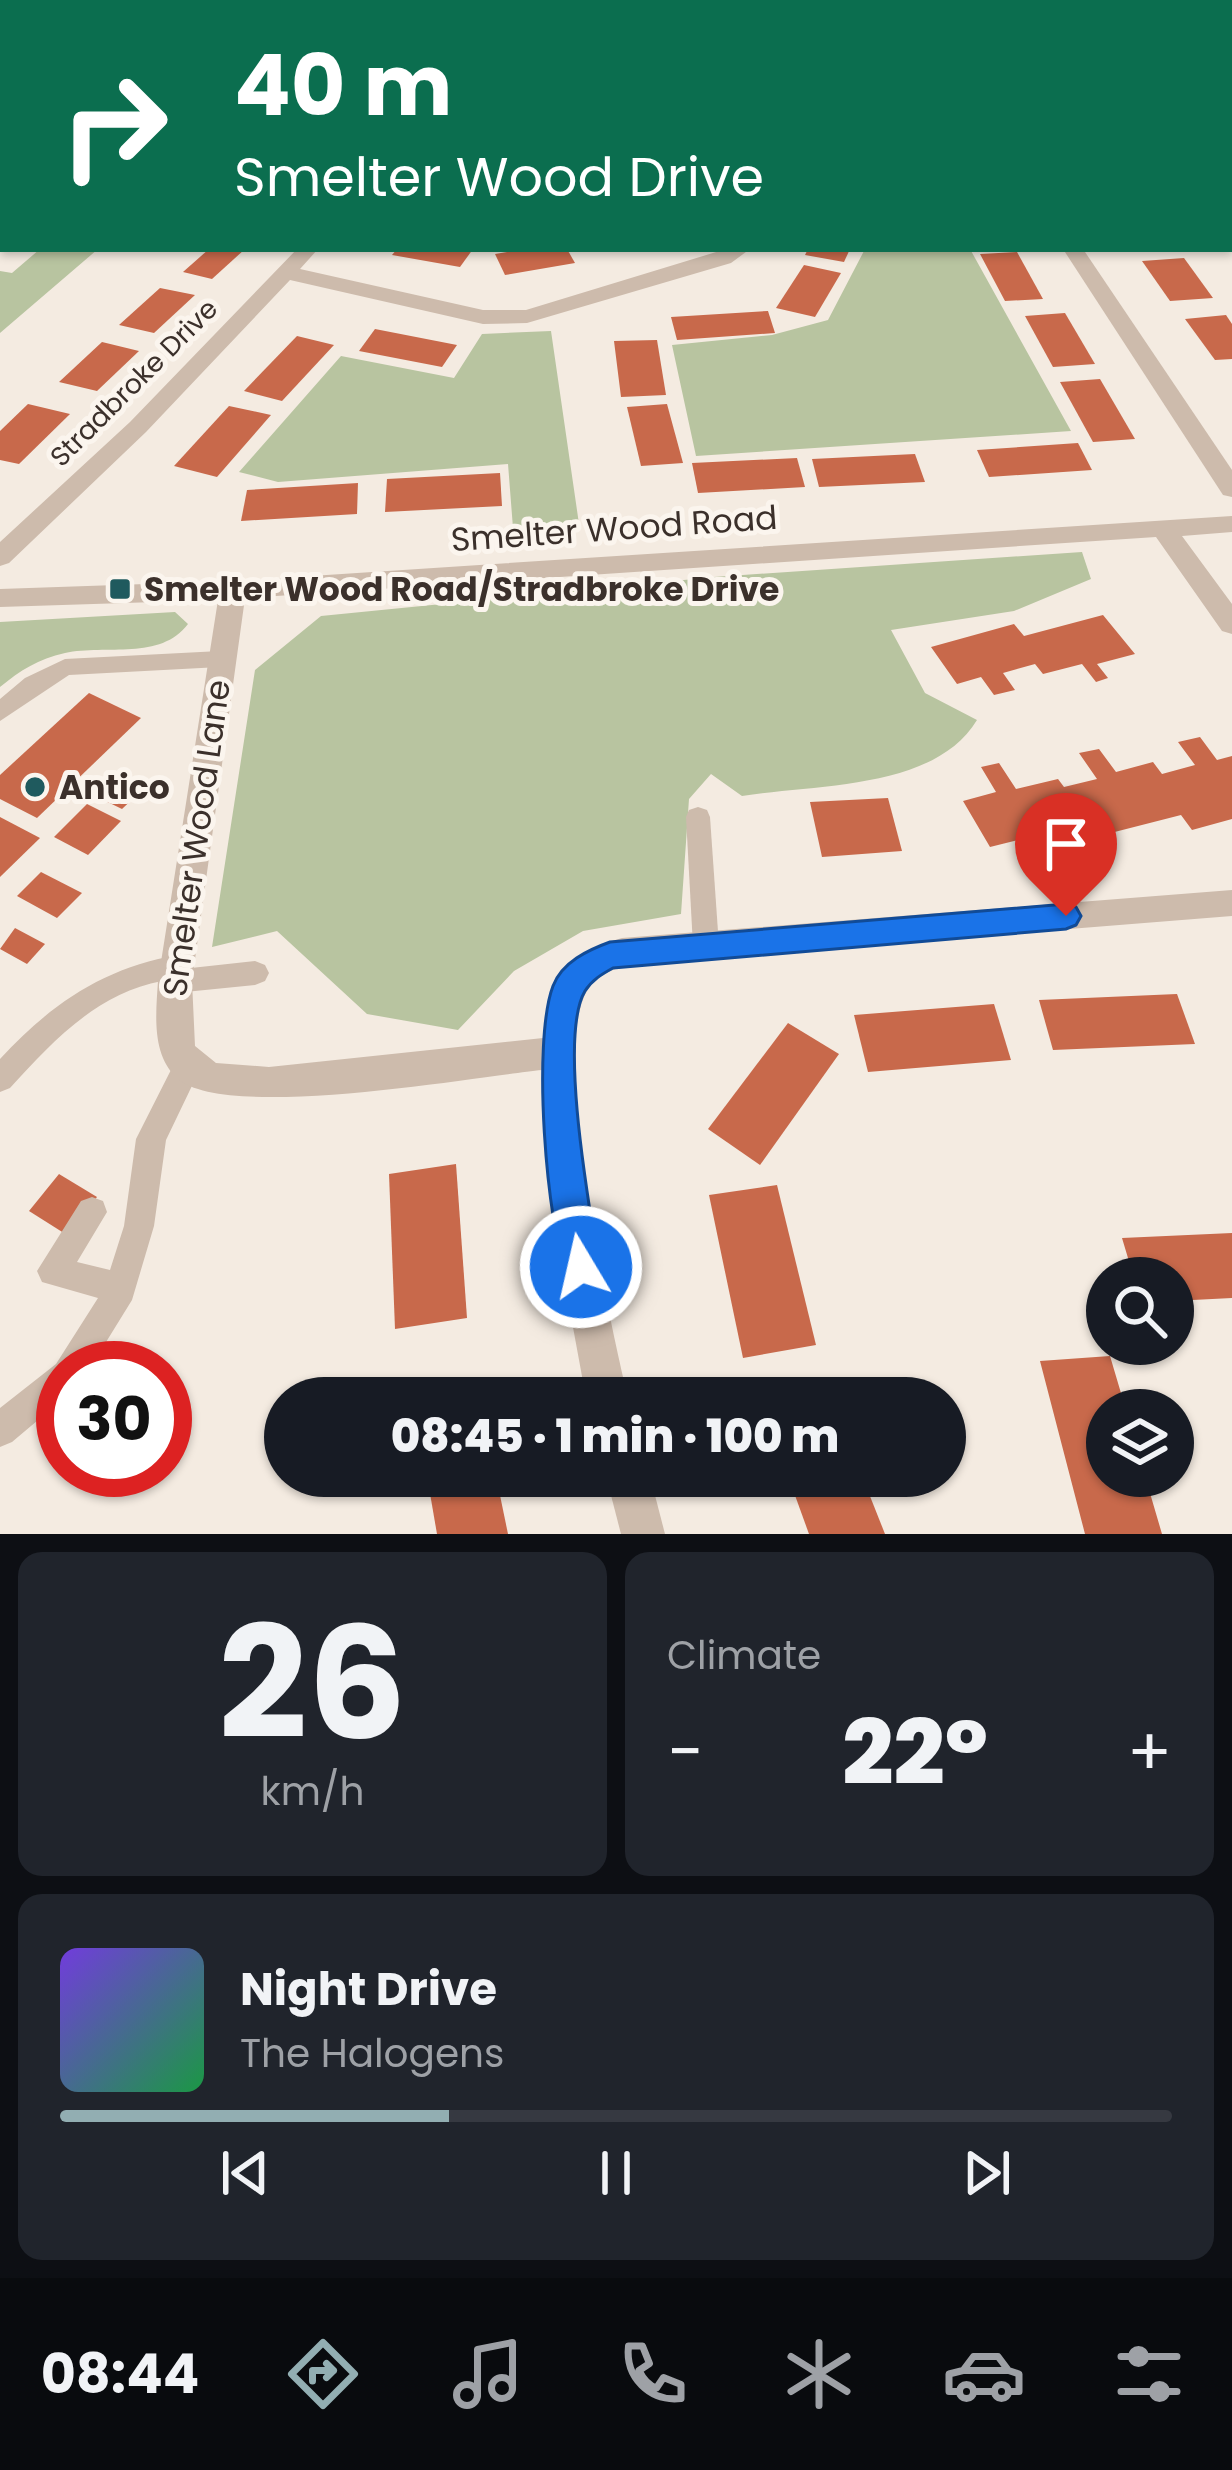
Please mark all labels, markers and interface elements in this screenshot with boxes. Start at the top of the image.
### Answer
text: 40 m [234,27,452,144]
icon: right [36,48,192,204]
text: Smelter Wood Drive [234,139,764,215]
street label: Stradbroke Drive [42,291,226,475]
street label: Smelter Wood Road [449,494,779,563]
place label: Smelter Wood Road/Stradbroke Drive [144,566,779,613]
marker: Smelter Wood Road/Stradbroke Drive [107,576,133,602]
street label: Smelter Wood Lane [151,677,242,999]
place label: Antico [59,764,170,811]
marker: Antico [22,774,48,800]
pin [1015,793,1117,916]
icon: arrive [1033,811,1099,877]
position arrow [518,1204,644,1330]
map controls [1086,1257,1194,1497]
button: search [1086,1257,1194,1365]
speed limit sign: 30 [36,1341,192,1497]
button: layers [1086,1389,1194,1497]
text: 08:45 · 1 min · 100 m [391,1405,839,1468]
text: 26 [218,1574,407,1793]
text: Climate [667,1628,821,1683]
text: 22° [842,1689,988,1816]
text: − [667,1706,703,1798]
text: + [1127,1706,1172,1798]
text: km/h [261,1764,364,1819]
text: Night Drive [240,1958,497,2021]
text: The Halogens [240,2026,504,2081]
icon: previous [212,2140,278,2206]
icon: pause [583,2140,649,2206]
icon: next [954,2140,1020,2206]
icon: directions [281,2332,365,2416]
icon: music [446,2332,530,2416]
icon: phone [611,2332,695,2416]
icon: climate [777,2332,861,2416]
icon: car [942,2332,1026,2416]
icon: filters [1107,2332,1191,2416]
text: 08:44 [41,2336,199,2412]

